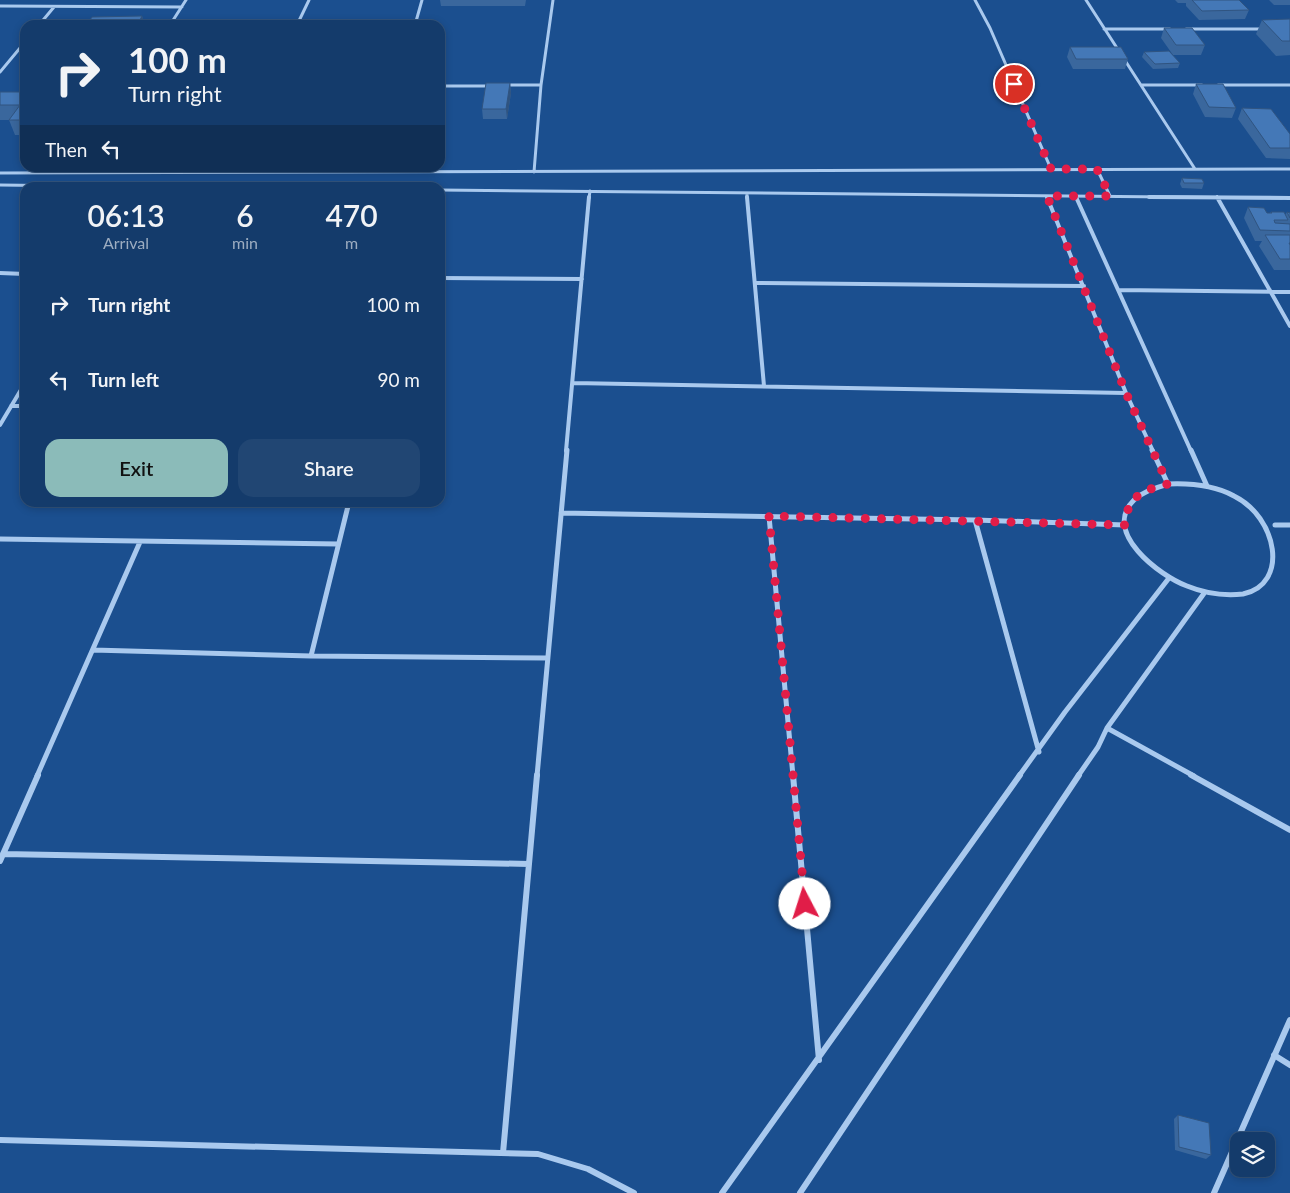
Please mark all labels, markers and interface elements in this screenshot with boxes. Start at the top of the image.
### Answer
text: 100 m [128,38,227,80]
icon: right [45,40,110,105]
pin [993,63,1035,105]
icon: arrive [1000,70,1028,98]
text: Turn right [128,80,222,107]
icon: left [97,135,125,163]
text: Then [45,138,87,161]
text: 06:13 [87,197,165,233]
text: 6 [236,197,254,233]
text: 470 [325,197,378,233]
text: Arrival [103,233,149,252]
text: min [232,233,258,252]
text: m [345,233,358,252]
icon: right [45,291,73,319]
text: Turn right [88,293,170,316]
text: 100 m [366,293,420,316]
icon: left [45,366,73,394]
text: Turn left [88,368,159,391]
text: 90 m [377,368,420,391]
button: Exit [45,439,228,497]
button: Share [238,439,420,497]
position arrow [778,877,830,929]
map controls [1230,1132,1275,1177]
button: layers [1230,1132,1275,1177]

